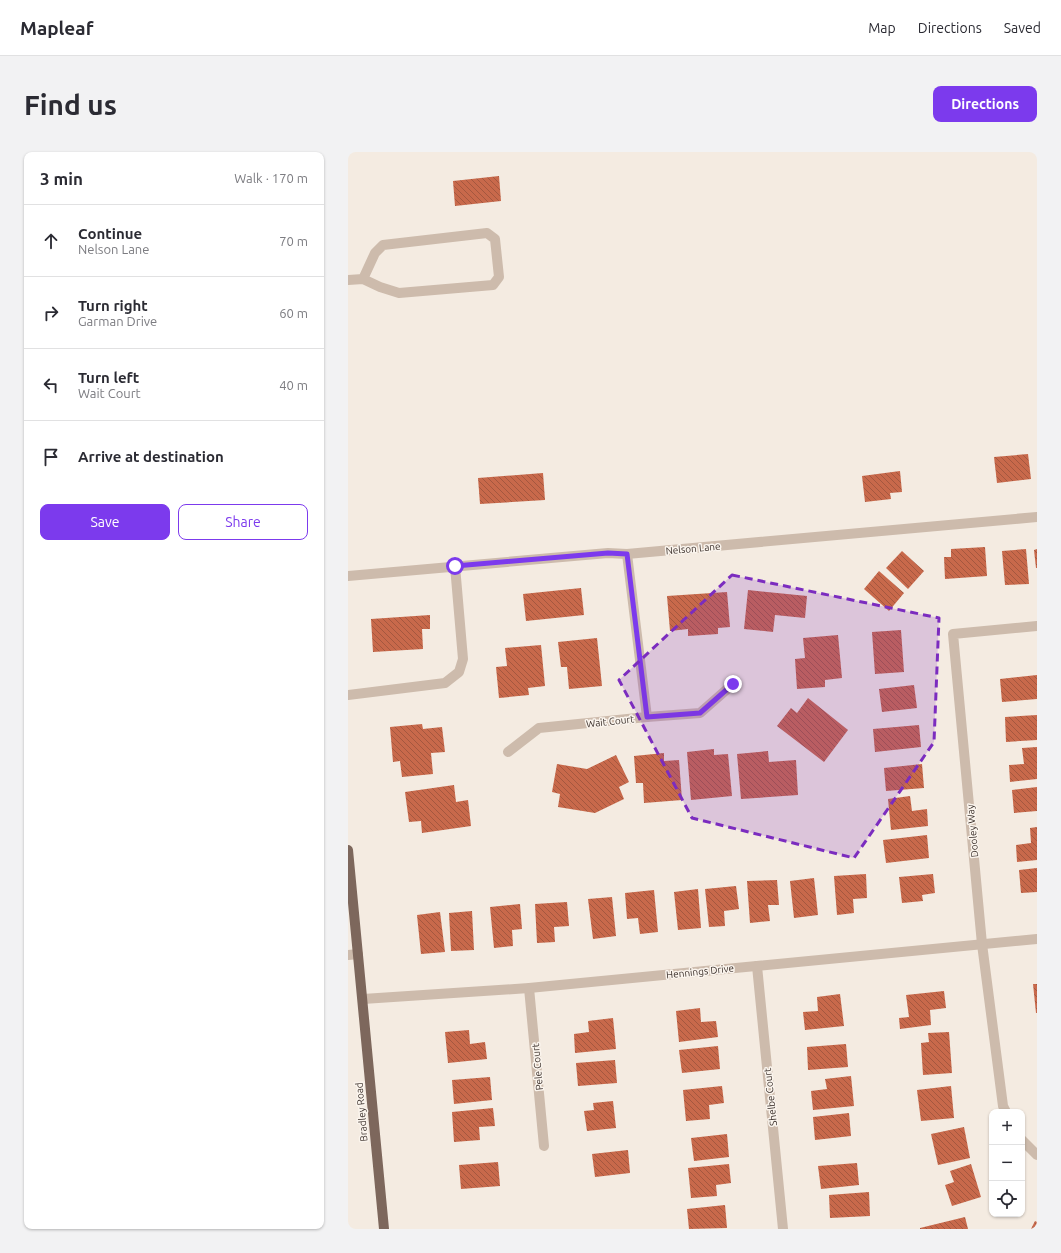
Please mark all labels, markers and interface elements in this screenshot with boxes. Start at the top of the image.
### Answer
text: Mapleaf [20,17,93,39]
text: Map [868,20,896,36]
text: Directions [918,20,982,36]
text: Saved [1004,20,1041,36]
button: Directions [933,86,1037,122]
text: Find us [24,89,117,120]
text: 3 min [40,169,83,188]
text: Walk · 170 m [234,171,308,185]
text: Continue [78,225,142,242]
icon: ahead [40,230,62,252]
text: 70 m [279,234,308,248]
text: Nelson Lane [78,242,149,256]
text: Turn right [78,297,148,314]
icon: right [40,302,62,324]
text: 60 m [279,306,308,320]
text: Garman Drive [78,314,157,328]
text: Turn left [78,369,139,386]
icon: left [40,374,62,396]
text: 40 m [279,378,308,392]
text: Wait Court [78,386,141,400]
icon: arrive [40,446,62,468]
text: Arrive at destination [78,448,224,465]
button: Save [40,504,170,540]
button: Share [178,504,308,540]
street label: Nelson Lane [665,541,721,556]
route start [446,557,464,575]
route end [724,675,742,693]
street label: Wait Court [585,713,635,729]
street label: Dooley Way [965,804,980,858]
street label: Hennings Drive [666,962,734,981]
street label: Pele Court [530,1043,545,1091]
street label: Shelbe Court [762,1067,779,1126]
street label: Bradley Road [353,1082,370,1142]
map controls [989,1109,1025,1217]
button: + [989,1109,1025,1145]
button: − [989,1145,1025,1181]
button: locate [989,1181,1025,1217]

